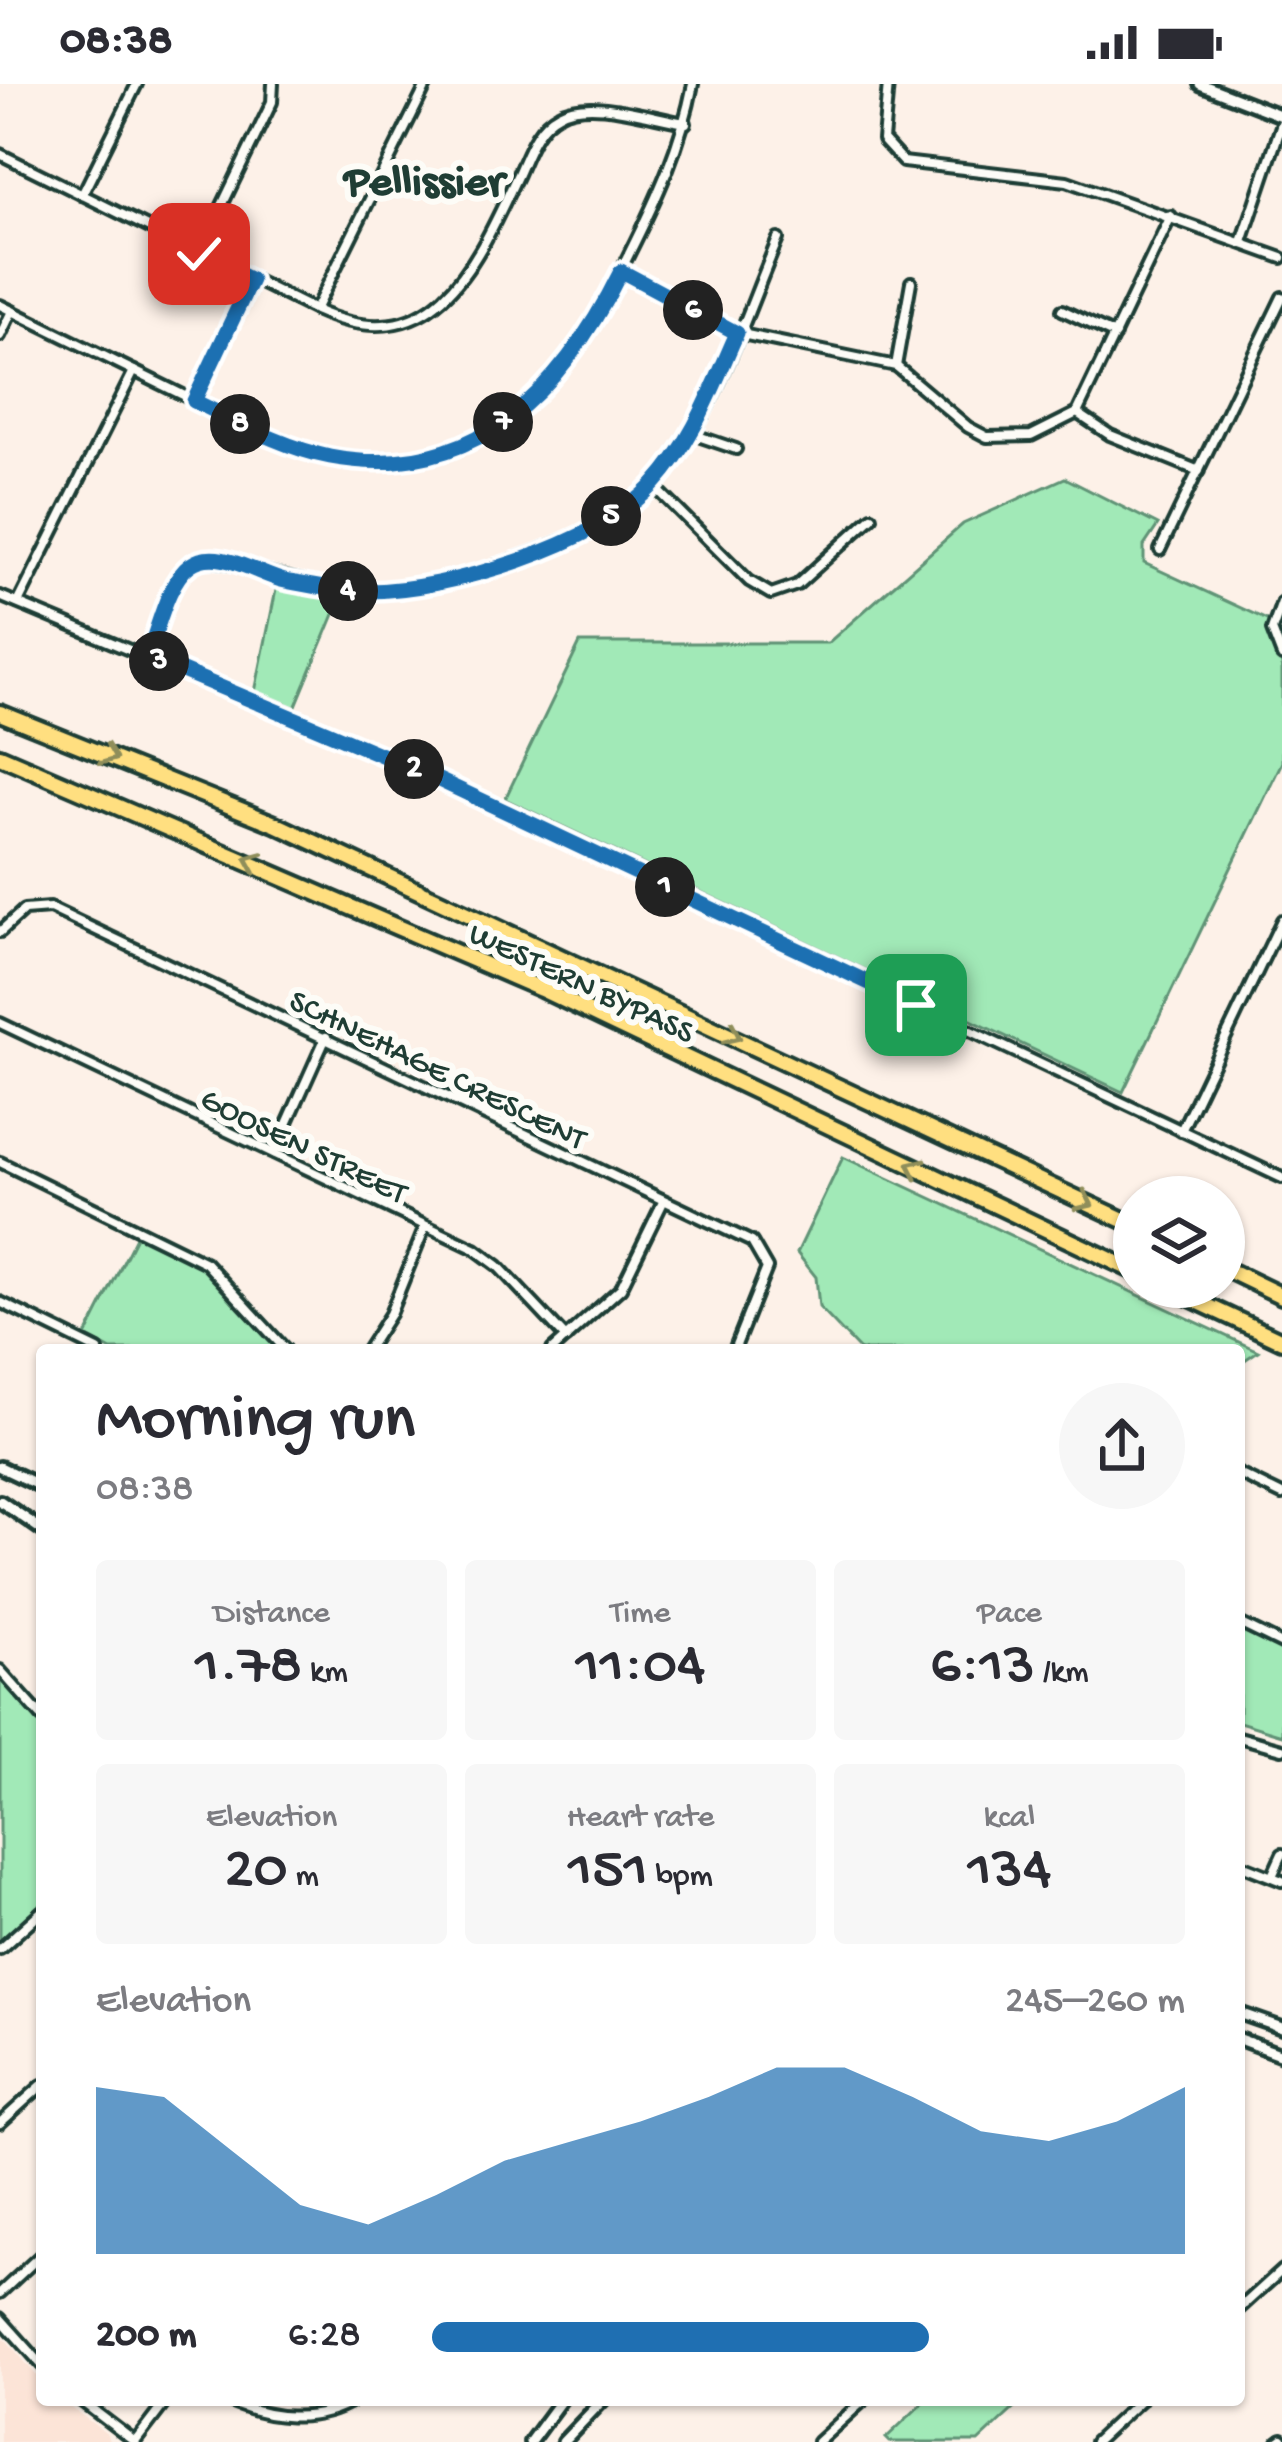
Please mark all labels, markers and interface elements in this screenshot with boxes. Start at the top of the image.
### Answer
text: 08:38 [60,16,172,69]
district label: Pellissier [342,158,508,211]
pin [148,203,250,305]
icon: check [166,221,232,287]
pin: 6 [663,280,723,340]
text: 6 [685,291,701,329]
pin: 7 [473,392,533,452]
pin: 8 [210,394,270,454]
text: 7 [494,403,512,441]
text: 8 [231,405,249,443]
pin: 5 [581,486,641,546]
text: 5 [602,497,620,535]
pin: 4 [318,561,378,621]
text: 4 [340,572,356,610]
pin: 3 [129,631,189,691]
text: 3 [150,642,168,680]
pin: 2 [384,739,444,799]
one-way arrow [97,742,118,766]
text: 2 [406,750,422,788]
one-way arrow [244,851,265,875]
pin: 1 [635,857,695,917]
text: 1 [658,868,672,906]
street label: WESTERN BYPASS [462,917,700,1055]
pin [865,954,967,1056]
icon: arrive [883,972,949,1038]
street label: SCHNEHAGE CRESCENT [282,984,592,1161]
one-way arrow [721,1021,742,1044]
street label: GOOSEN STREET [193,1082,413,1215]
one-way arrow [906,1158,927,1181]
map controls [1113,1176,1245,1308]
button: layers [1113,1176,1245,1308]
one-way arrow [1073,1188,1095,1211]
button: share [1059,1383,1185,1509]
text: Morning run [96,1384,415,1462]
text: 08:38 [96,1468,193,1514]
text: Distance [213,1596,330,1634]
text: Time [610,1596,671,1634]
text: Pace [977,1596,1042,1634]
text: 1.78 [195,1634,302,1704]
text: 11:04 [576,1634,705,1704]
text: 6:13 [930,1634,1035,1704]
text: km [302,1655,348,1693]
text: /km [1035,1655,1089,1693]
text: Elevation [206,1800,337,1838]
text: Heart rate [567,1800,714,1838]
text: kcal [984,1800,1035,1838]
text: 20 [224,1838,288,1908]
text: 151 [568,1838,648,1908]
text: 134 [968,1838,1051,1908]
text: m [288,1859,319,1897]
text: bpm [648,1859,713,1897]
text: Elevation [96,1980,251,2026]
text: 245–260 m [1005,1980,1185,2026]
text: 200 m [96,2314,196,2360]
text: 6:28 [288,2314,361,2360]

